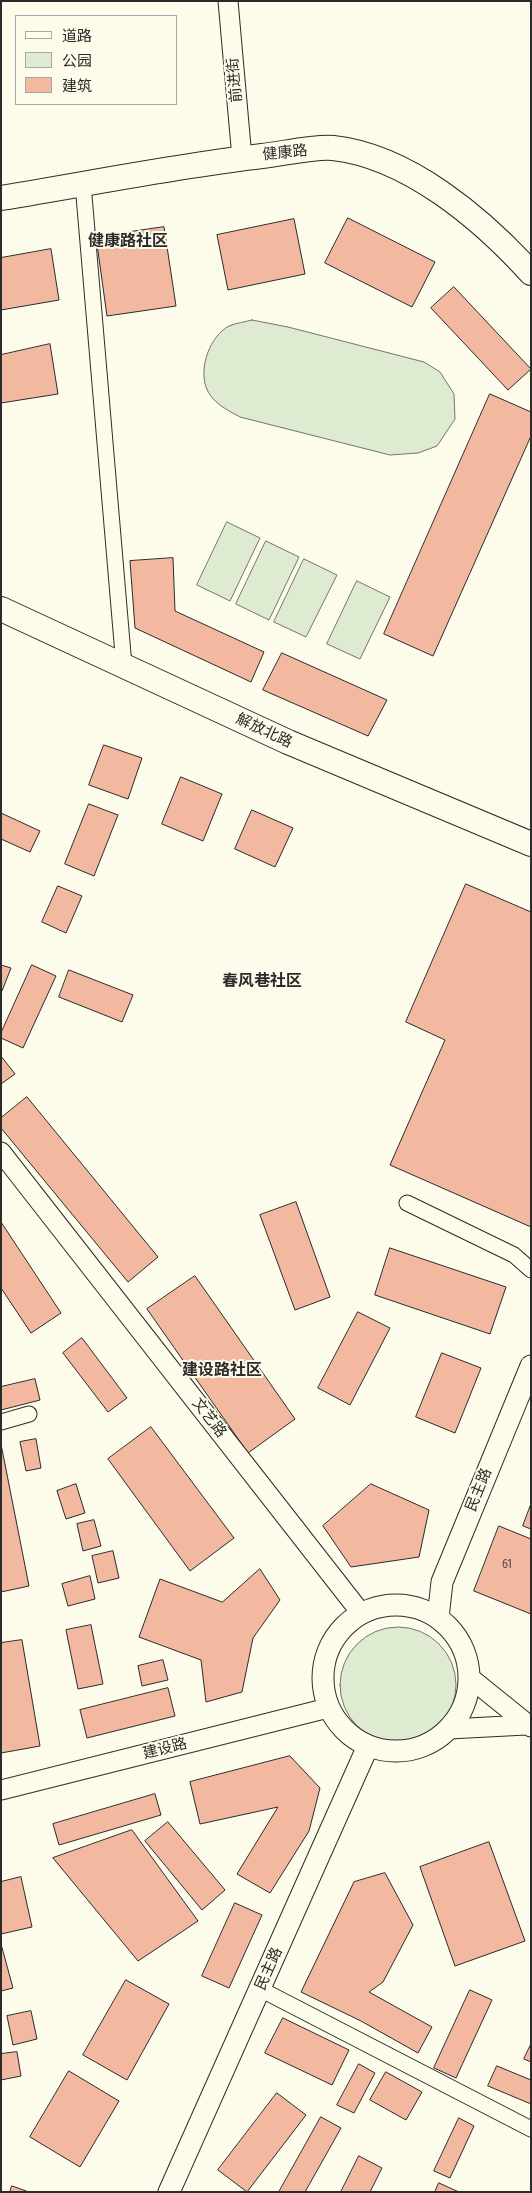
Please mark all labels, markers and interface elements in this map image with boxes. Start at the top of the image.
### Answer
legend [15,15,178,105]
text: 道路 [62,27,92,45]
text: 公园 [62,52,92,70]
street label: 前进街 [224,57,246,103]
text: 建筑 [62,77,92,95]
street label: 健康路 [262,142,308,164]
district label: 健康路社区 [88,232,168,252]
street label: 解放北路 [233,710,295,752]
district label: 春风巷社区 [222,972,302,992]
district label: 建设路社区 [182,1361,262,1381]
street label: 文艺路 [188,1395,230,1441]
street label: 民主路 [462,1466,496,1514]
house number: 61 [502,1558,512,1572]
street label: 建设路 [141,1735,189,1763]
street label: 民主路 [252,1945,286,1993]

